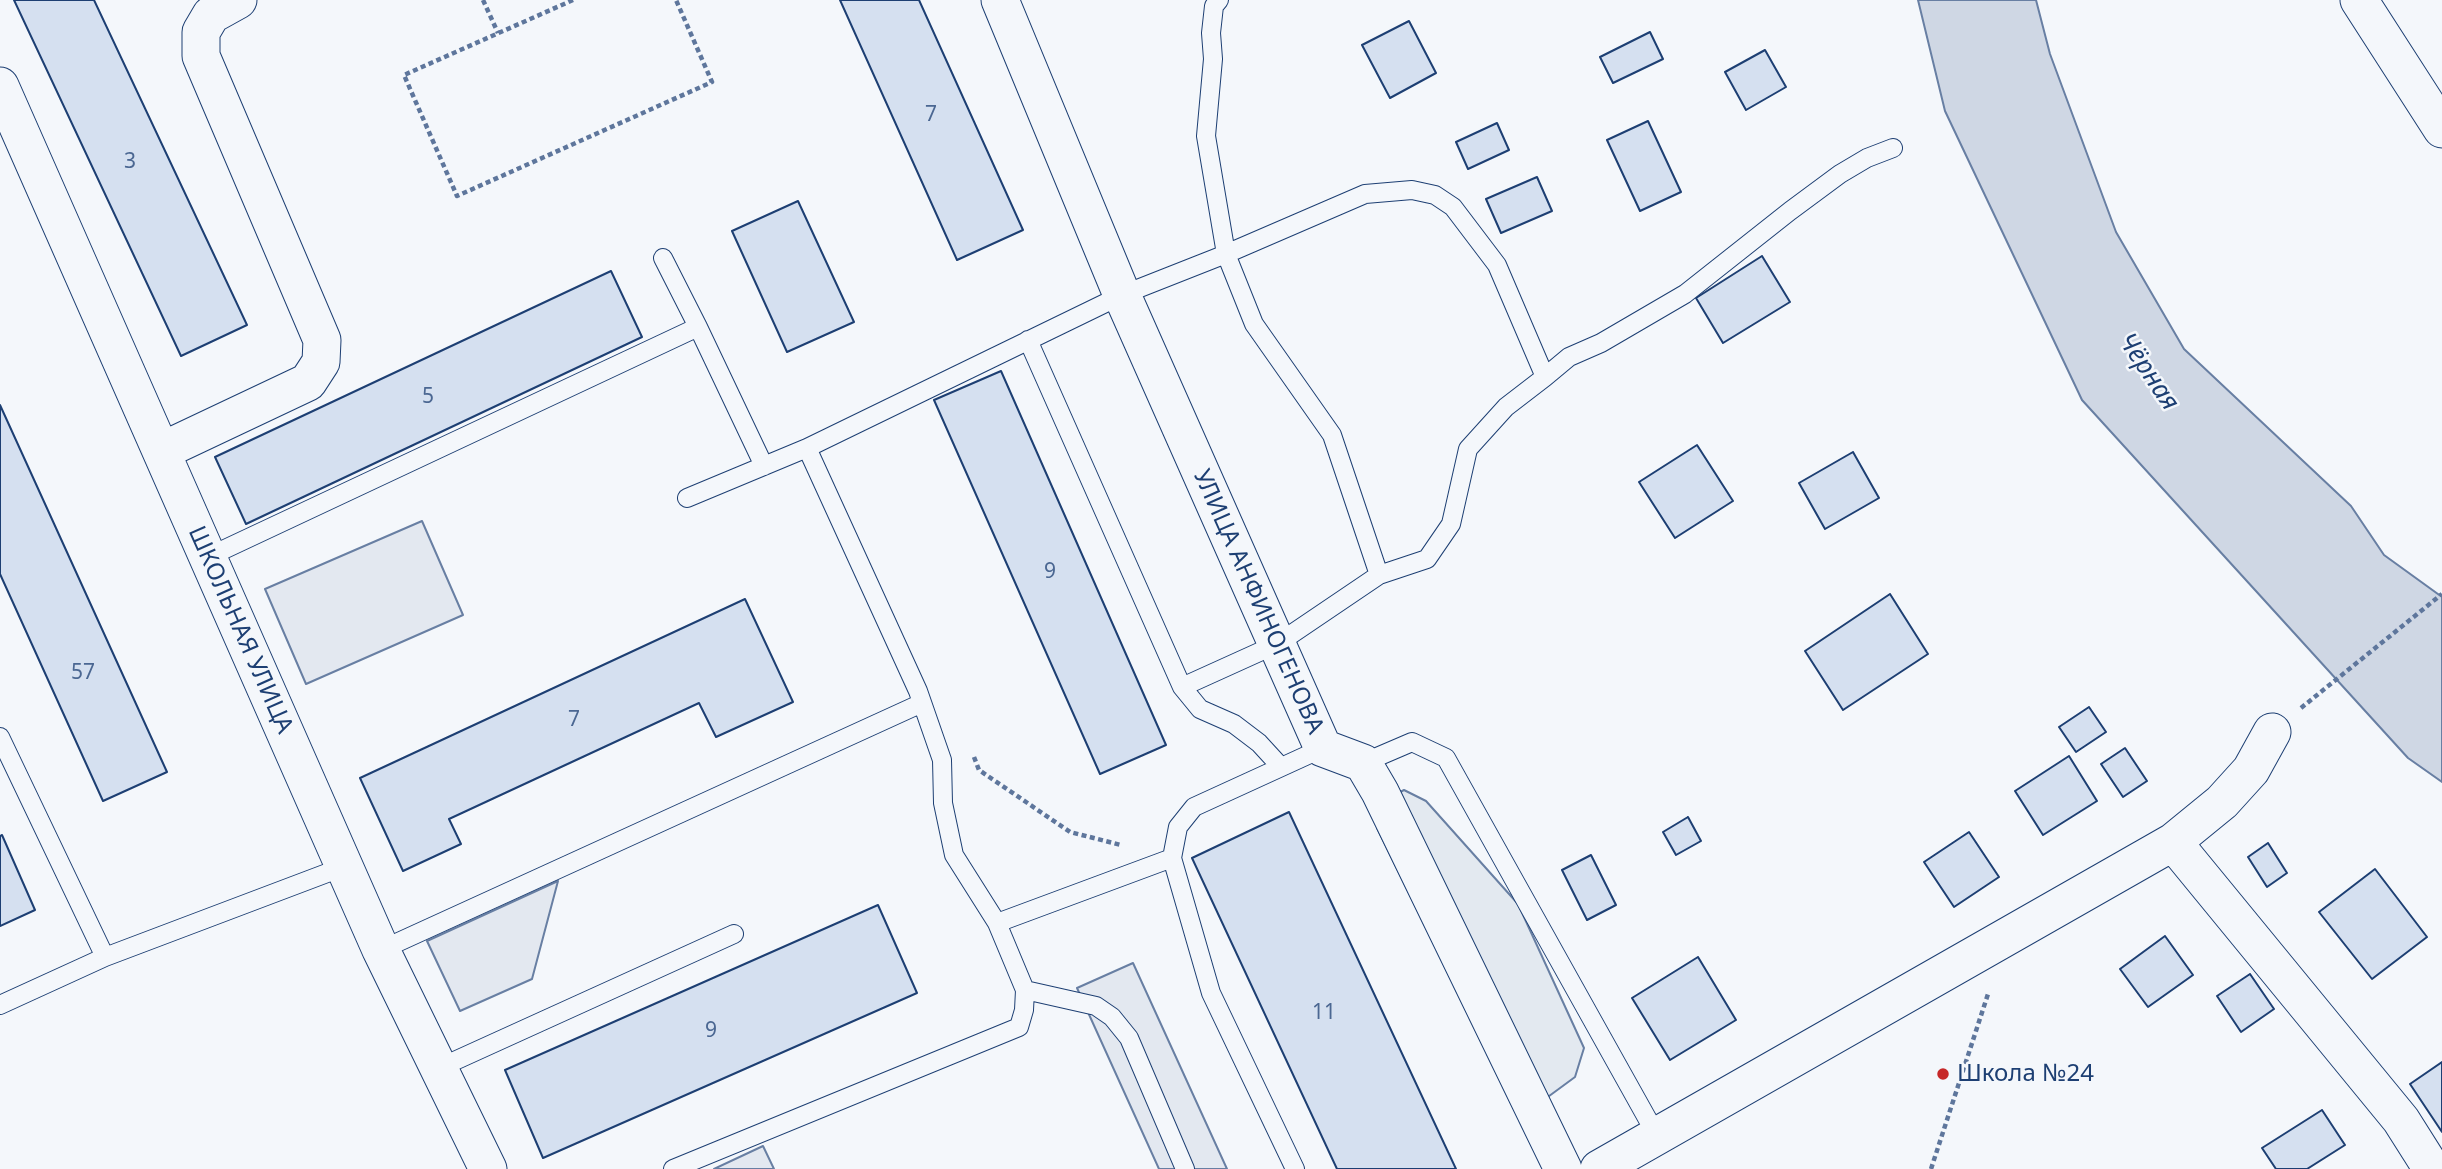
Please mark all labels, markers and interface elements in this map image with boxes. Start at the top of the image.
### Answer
house number: 7 [925,102,937,128]
house number: 3 [124,149,136,175]
water label: Чёрная [2111,327,2185,417]
house number: 5 [422,384,434,410]
street label: УЛИЦА АНФИНОГЕНОВА [1187,465,1329,739]
street label: ШКОЛЬНАЯ УЛИЦА [181,522,299,738]
house number: 9 [1044,559,1056,585]
house number: 57 [71,660,95,686]
house number: 7 [568,707,580,733]
house number: 11 [1312,1000,1336,1026]
house number: 9 [705,1018,717,1044]
place label: Школа №24 [1957,1060,2094,1088]
marker: Школа №24 [1935,1066,1951,1082]

